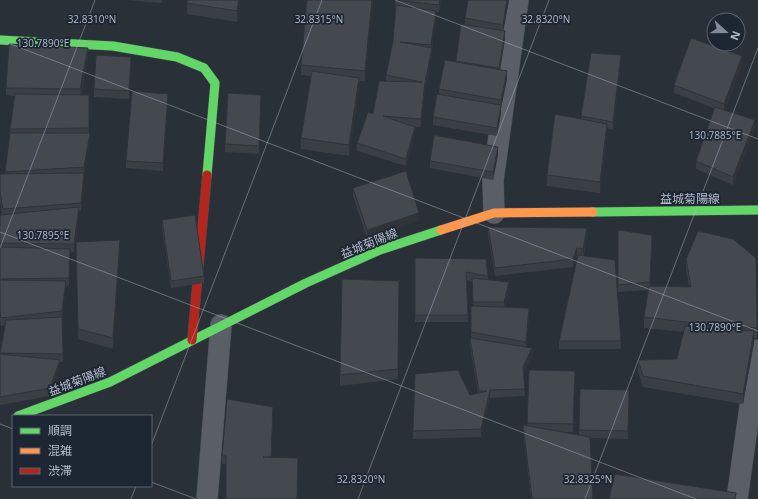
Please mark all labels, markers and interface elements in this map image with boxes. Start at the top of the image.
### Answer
text: 32.8310°N [68,12,116,26]
text: 32.8315°N [295,12,343,26]
text: 32.8320°N [522,12,570,26]
north arrow [706,12,746,52]
text: N [727,29,744,43]
text: 130.7890°E [17,36,69,50]
text: 130.7885°E [689,128,741,142]
street label: 益城菊陽線 [660,190,720,207]
street label: 益城菊陽線 [338,224,400,262]
text: 130.7895°E [17,228,69,242]
text: 130.7890°E [689,320,741,334]
street label: 益城菊陽線 [46,362,108,400]
legend [12,415,152,487]
text: 順調 [48,422,72,439]
text: 混雑 [48,442,72,459]
text: 渋滞 [48,462,72,479]
text: 32.8320°N [337,472,385,486]
text: 32.8325°N [564,472,612,486]

